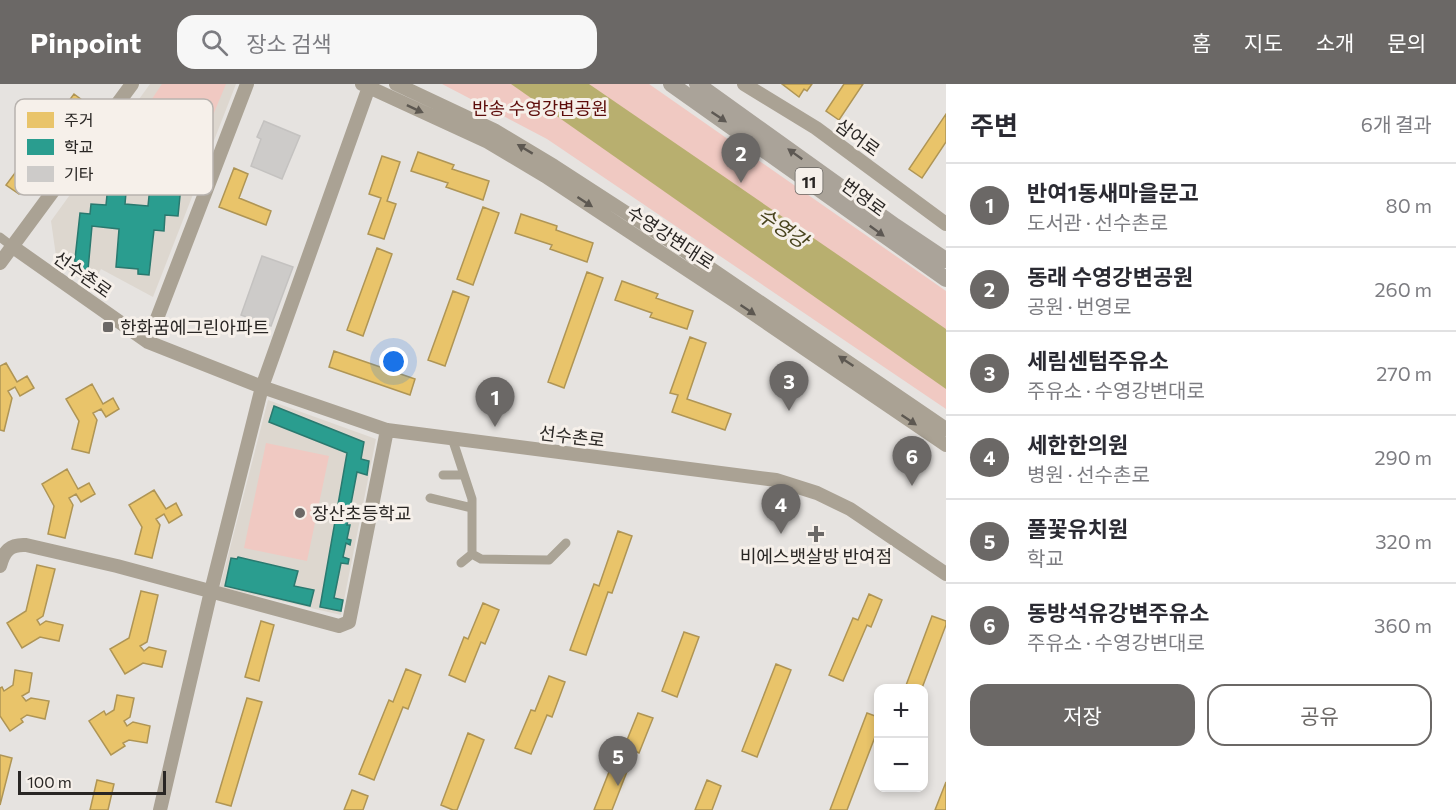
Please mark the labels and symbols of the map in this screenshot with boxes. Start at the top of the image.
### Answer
park label: 반송 수영강변공원 [472,97,608,119]
legend [15,99,213,195]
one-way arrow [406,104,423,113]
text: 주거 [64,110,93,129]
one-way arrow [711,111,727,122]
street label: 삼어로 [831,113,885,161]
pin: 2 [722,134,760,183]
text: 학교 [64,137,93,156]
one-way arrow [517,144,533,155]
one-way arrow [788,148,804,160]
text: 기타 [64,164,94,183]
road number: 11 [796,168,822,194]
street label: 번영로 [837,173,891,221]
one-way arrow [577,197,593,208]
street label: 수영강변대로 [623,201,719,273]
water label: 수영강 [753,202,815,254]
one-way arrow [870,224,885,236]
street label: 선수촌로 [50,246,116,302]
one-way arrow [740,304,756,315]
place label: 한화꿈에그린아파트 [120,316,269,338]
marker: 한화꿈에그린아파트 [101,320,115,334]
your location [379,347,408,376]
one-way arrow [838,355,854,367]
pin: 3 [770,362,808,411]
pin: 1 [476,378,514,427]
one-way arrow [901,414,917,425]
street label: 선수촌로 [538,421,606,451]
pin: 6 [892,436,932,486]
pin: 4 [762,484,800,534]
place label: 장산초등학교 [312,502,411,524]
marker: 장산초등학교 [293,506,307,520]
marker: 비에스뱃살방 반여점 [807,525,825,543]
place label: 비에스뱃살방 반여점 [740,545,892,567]
pin: 5 [598,736,638,786]
scale bar [18,768,166,796]

